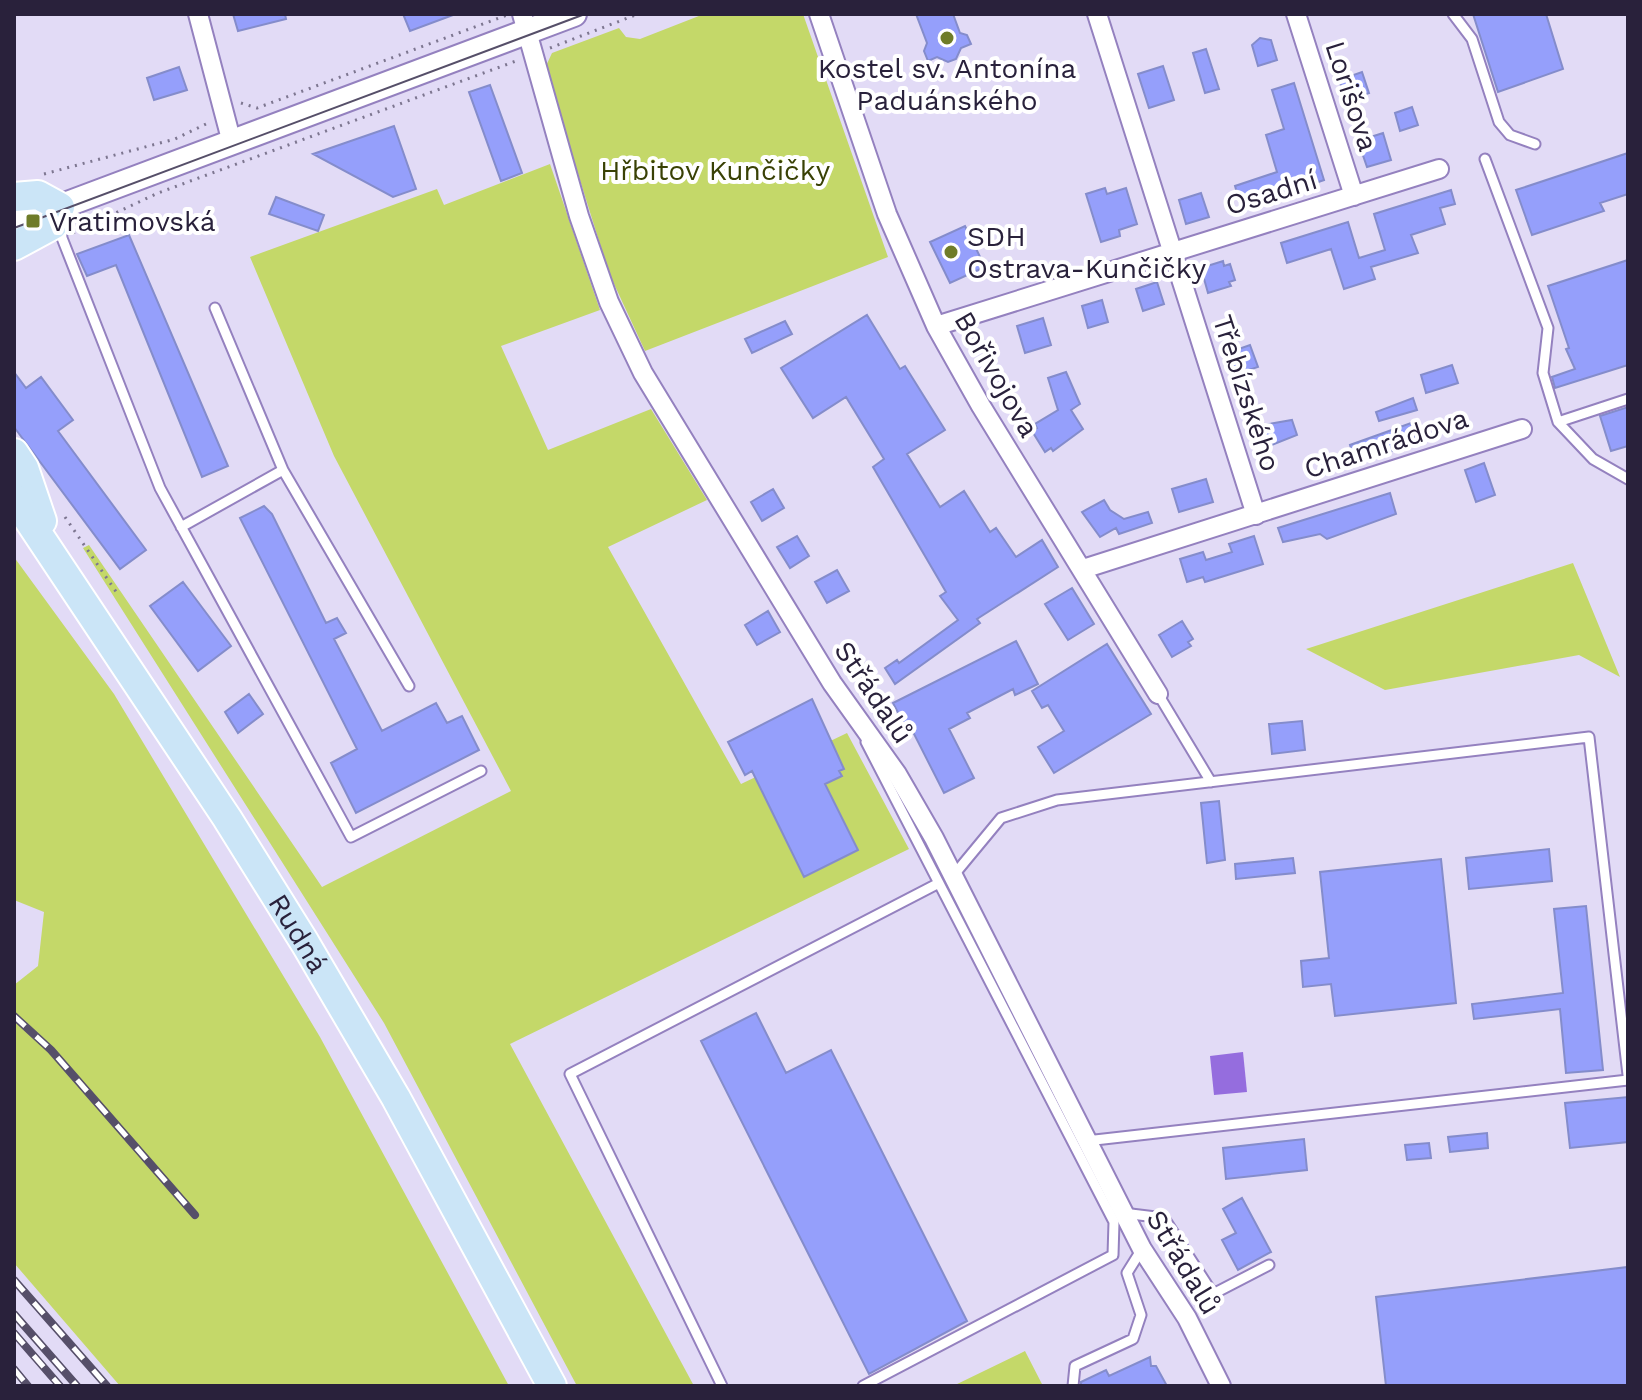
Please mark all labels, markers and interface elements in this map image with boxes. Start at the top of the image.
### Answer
marker: Kostel sv. Antonína Paduánského [938,29,956,47]
street label: Lorišova [1318,37,1385,155]
place label: Kostel sv. Antonína Paduánského [818,52,1076,117]
park label: Hřbitov Kunčičky [600,154,831,187]
street label: Osadní [1221,163,1321,222]
place label: Vratimovská [49,205,216,238]
marker: Vratimovská [24,212,42,230]
place label: SDH Ostrava-Kunčičky [967,220,1207,285]
marker: SDH Ostrava-Kunčičky [942,243,960,261]
street label: Bořivojova [947,306,1046,443]
street label: Třebízského [1206,311,1287,476]
street label: Chamrádova [1300,401,1472,485]
street label: Střádalů [828,635,920,750]
street label: Rudná [261,888,335,979]
street label: Střádalů [1140,1204,1228,1320]

